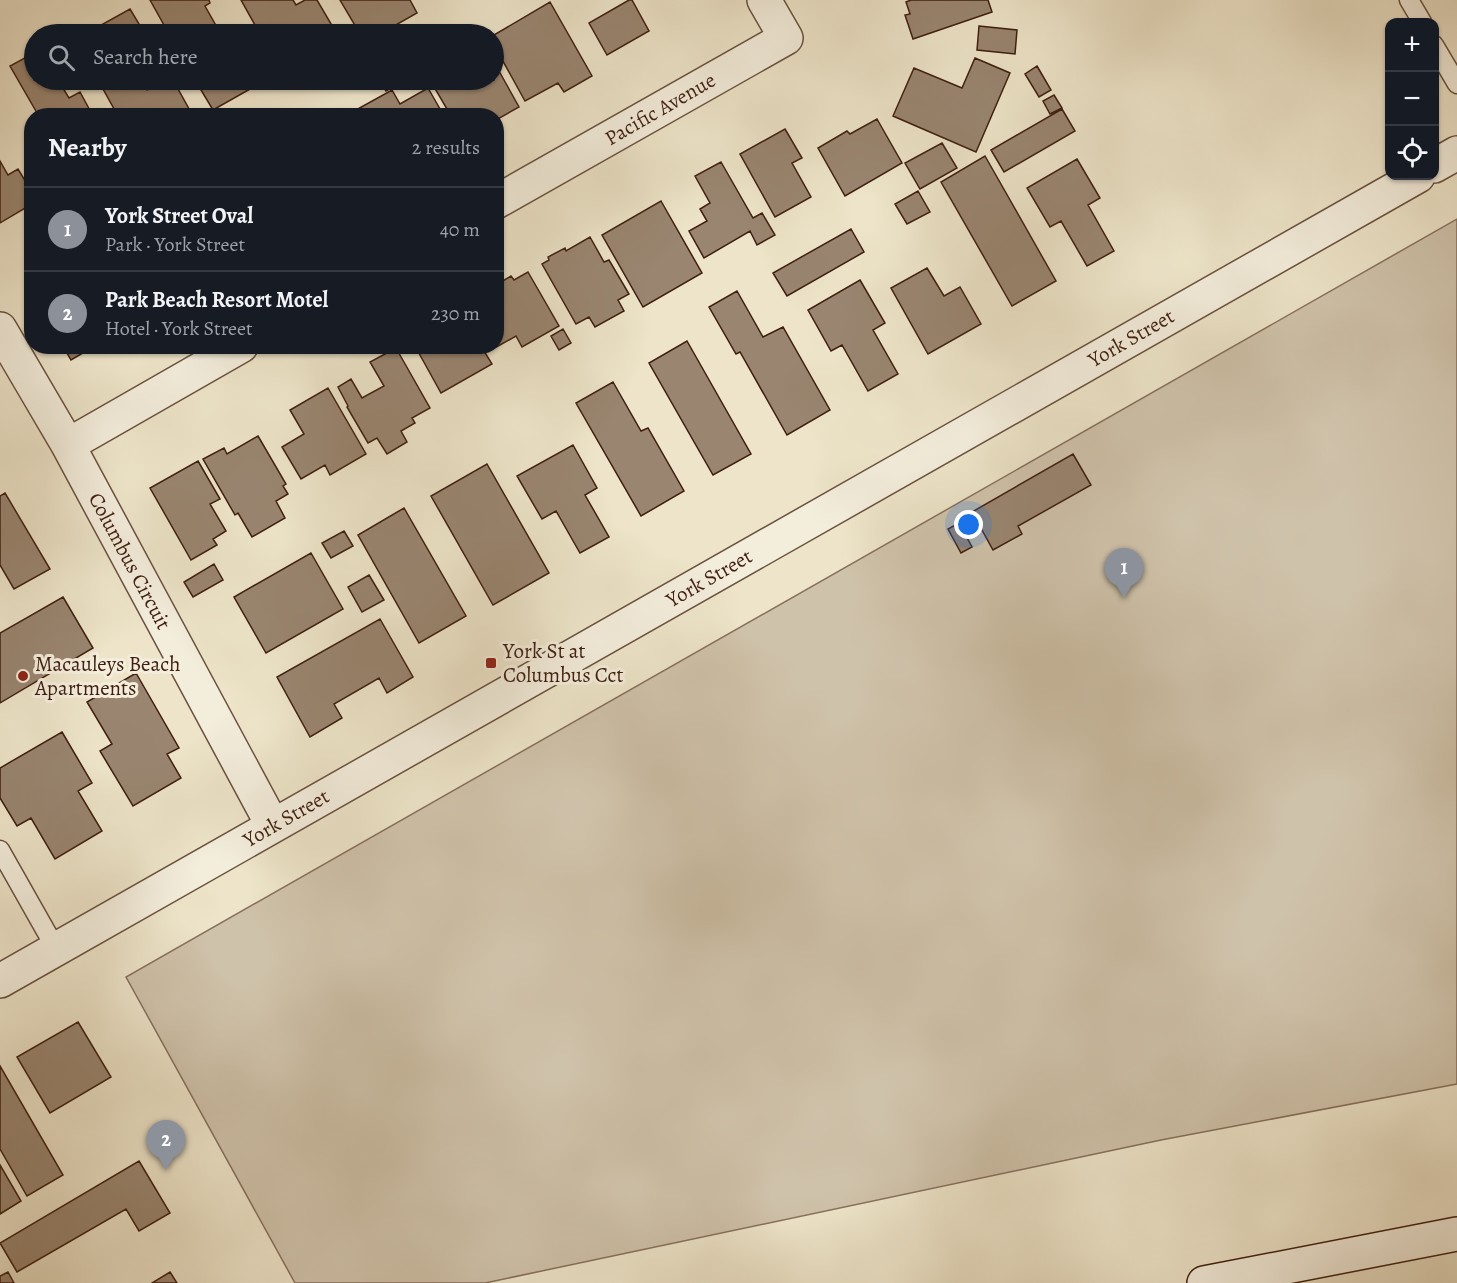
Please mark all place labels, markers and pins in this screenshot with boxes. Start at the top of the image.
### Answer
pin: 1 [1104,548,1144,598]
place label: York St at Columbus Cct [502,637,623,689]
place label: Macauleys Beach Apartments [34,650,180,702]
marker: York St at Columbus Cct [484,656,498,670]
marker: Macauleys Beach Apartments [16,669,30,683]
pin: 2 [146,1120,186,1170]

